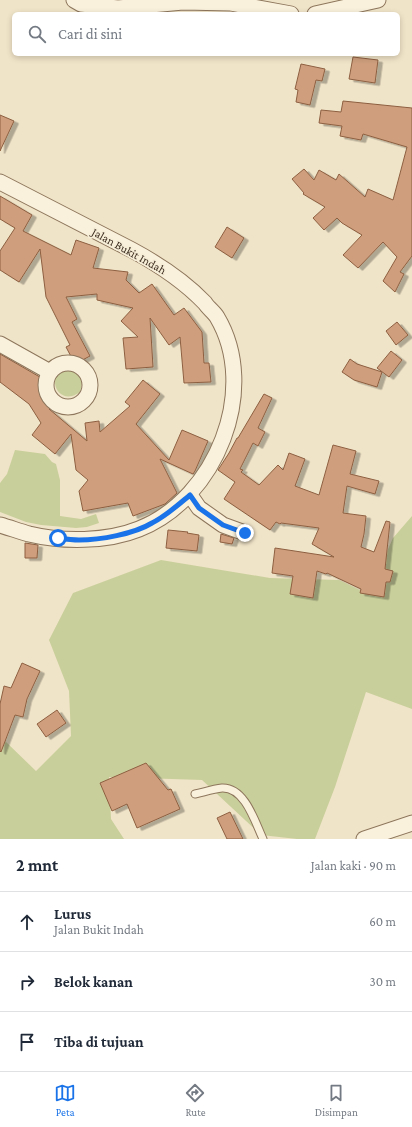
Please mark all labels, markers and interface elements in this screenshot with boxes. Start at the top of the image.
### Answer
search box [12,12,400,56]
icon: search [26,23,48,45]
text: Cari di sini [58,26,122,42]
street label: Jalan Bukit Indah [88,224,169,277]
route end [236,524,254,542]
route start [49,529,67,547]
text: 2 mnt [16,856,58,875]
text: Jalan kaki · 90 m [311,858,396,873]
text: Lurus [54,906,91,922]
icon: ahead [16,911,38,933]
text: 60 m [369,914,396,929]
text: Jalan Bukit Indah [54,922,144,937]
icon: right [16,971,38,993]
text: Belok kanan [54,974,133,990]
text: 30 m [370,974,396,989]
icon: arrive [16,1031,38,1053]
text: Tiba di tujuan [54,1034,144,1050]
tab: Peta [54,1082,76,1118]
tab: Rute [184,1082,206,1118]
tab: Disimpan [315,1082,358,1118]

